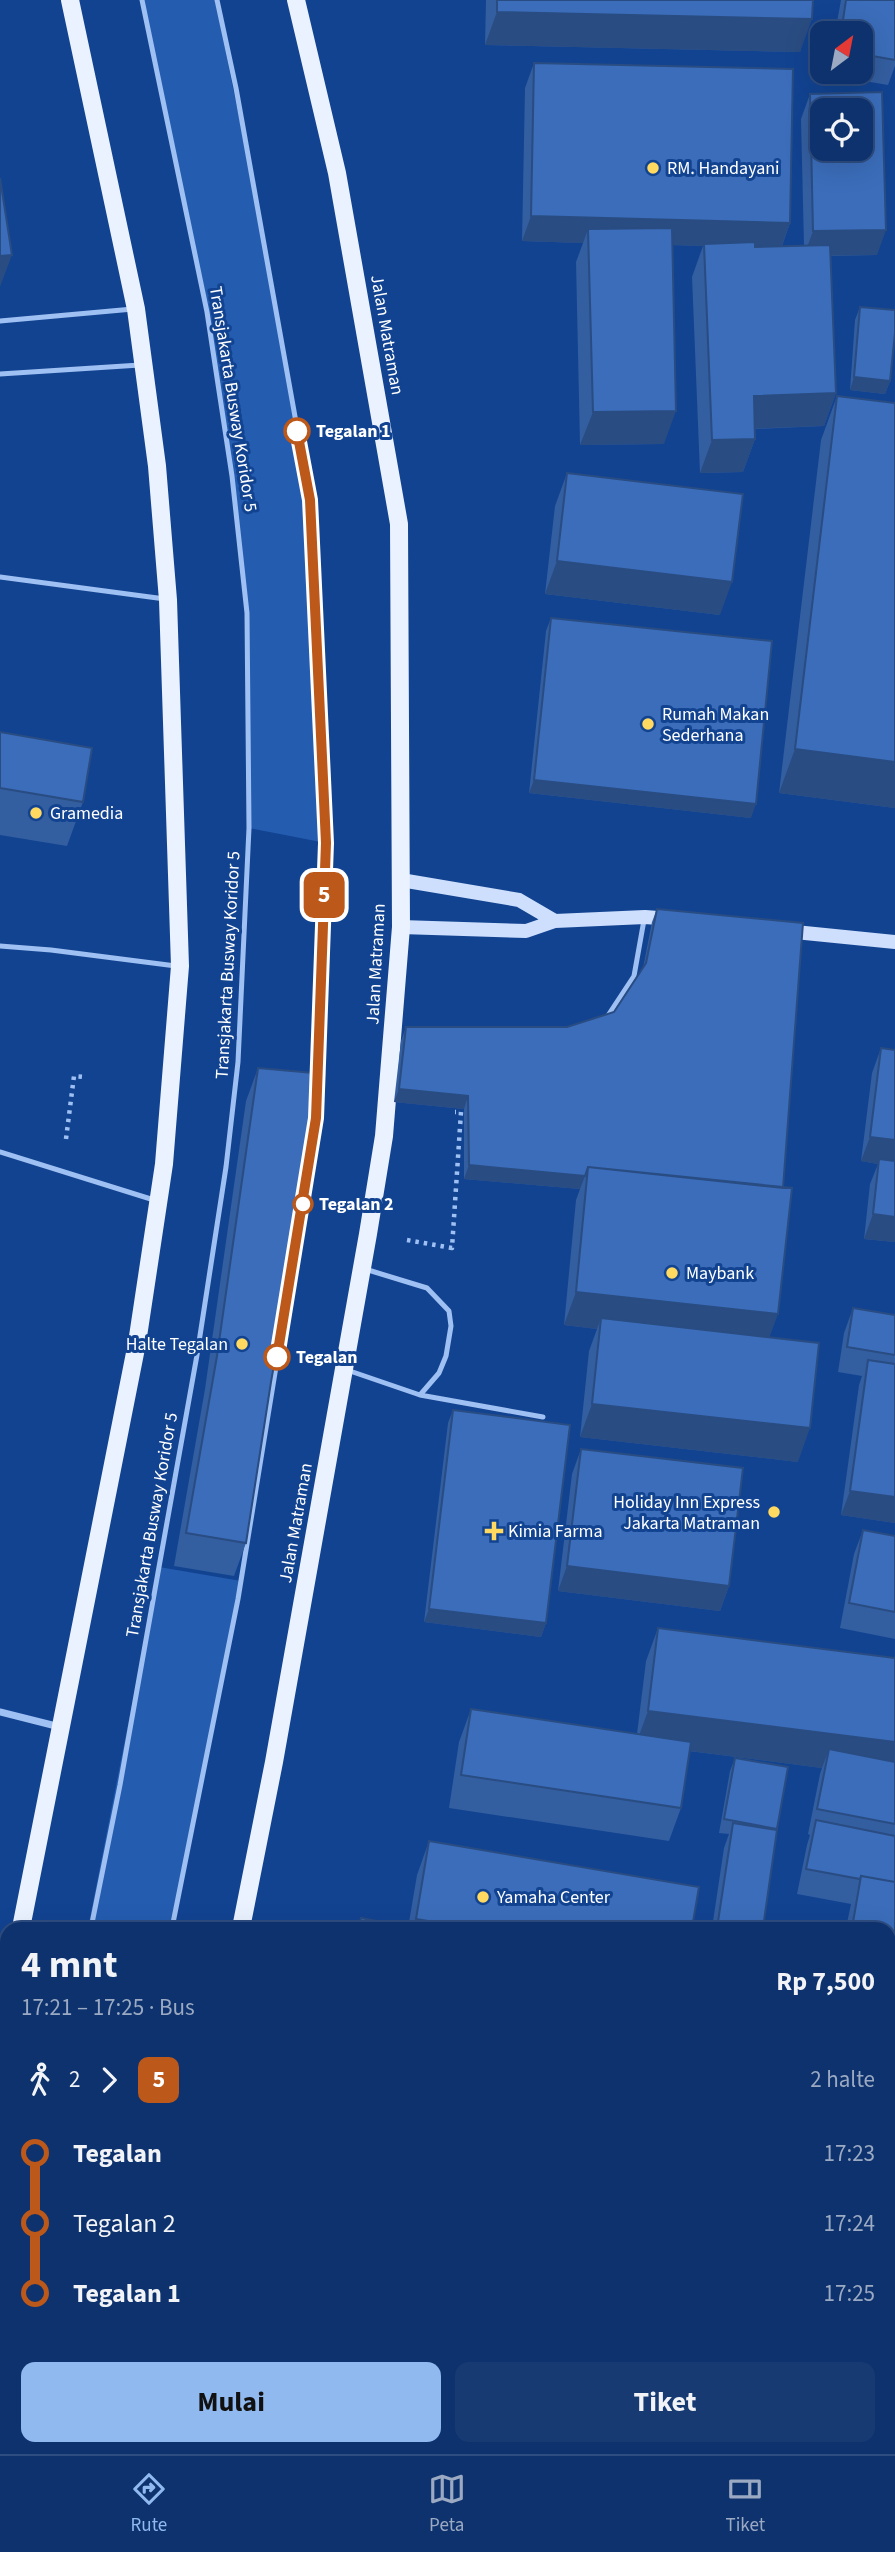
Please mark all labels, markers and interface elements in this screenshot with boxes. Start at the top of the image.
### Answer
north arrow [810,21,873,84]
map controls [810,21,873,161]
button: locate [810,98,873,161]
place label: RM. Handayani [667,156,780,181]
marker: RM. Handayani [645,160,661,176]
street label: Jalan Matraman [364,273,410,397]
street label: Transjakarta Busway Koridor 5 [203,284,263,514]
marker: Tegalan 1 [284,418,310,444]
place label: Tegalan 1 [316,419,391,444]
place label: Rumah Makan Sederhana [662,702,769,748]
marker: Rumah Makan Sederhana [640,716,656,732]
place label: Gramedia [50,801,123,826]
marker: Gramedia [28,805,44,821]
street label: Transjakarta Busway Koridor 5 [210,850,246,1080]
line badge: 5 [301,872,347,918]
text: 5 [318,877,330,912]
street label: Jalan Matraman [360,903,392,1025]
place label: Tegalan 2 [319,1192,394,1217]
marker: Tegalan 2 [293,1194,313,1214]
place label: Maybank [686,1261,754,1286]
marker: Maybank [664,1265,680,1281]
place label: Halte Tegalan [126,1332,228,1357]
marker: Halte Tegalan [234,1336,250,1352]
marker: Tegalan [264,1344,290,1370]
place label: Tegalan [296,1345,357,1370]
street label: Transjakarta Busway Koridor 5 [120,1410,184,1639]
street label: Jalan Matraman [273,1461,319,1585]
place label: Holiday Inn Express Jakarta Matraman [613,1490,760,1536]
marker: Holiday Inn Express Jakarta Matraman [766,1504,782,1520]
place label: Kimia Farma [508,1519,602,1544]
marker: Kimia Farma [486,1523,502,1539]
place label: Yamaha Center [496,1885,611,1910]
marker: Yamaha Center [475,1889,491,1905]
text: 4 mnt [21,1938,118,1992]
text: Rp 7,500 [776,1963,875,2000]
text: 17:21 – 17:25 · Bus [21,1991,195,2024]
icon: walk [21,2061,59,2099]
icon: forward [90,2061,128,2099]
text: 5 [152,2062,165,2097]
text: 2 [69,2063,80,2096]
text: 2 halte [810,2063,875,2096]
text: Tegalan [73,2135,162,2172]
text: 17:23 [824,2137,875,2170]
text: Tegalan 2 [73,2205,176,2242]
text: 17:24 [824,2207,875,2240]
text: Tegalan 1 [73,2275,181,2312]
text: 17:25 [824,2277,875,2310]
button: Mulai [21,2362,441,2442]
button: Tiket [455,2362,875,2442]
tab: Rute [130,2470,168,2539]
tab: Peta [428,2470,466,2539]
tab: Tiket [725,2470,765,2539]

